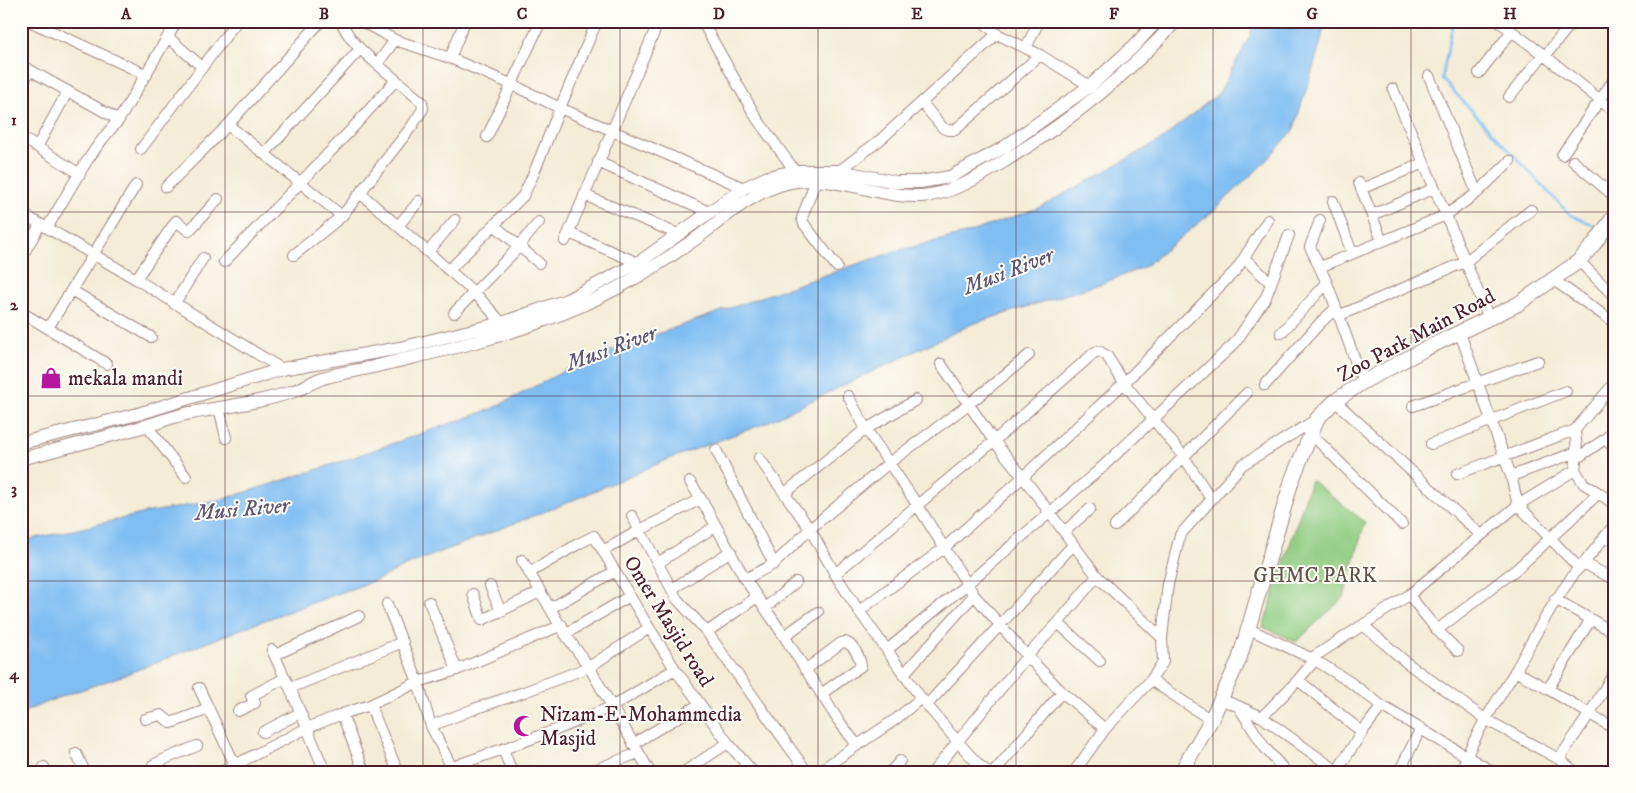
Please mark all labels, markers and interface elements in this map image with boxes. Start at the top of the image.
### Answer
text: A [120,4,132,24]
text: B [319,4,329,24]
text: C [517,4,527,24]
text: D [713,4,725,24]
text: E [911,4,923,24]
text: F [1109,4,1119,24]
text: G [1306,4,1318,24]
text: H [1503,4,1517,24]
text: 1 [11,110,17,130]
water label: Musi River [958,241,1060,302]
street label: Zoo Park Main Road [1333,283,1500,388]
text: 2 [10,295,19,315]
water label: Musi River [561,319,663,378]
shop icon: mekala mandi [38,365,64,391]
place label: mekala mandi [68,366,183,392]
text: 3 [11,479,17,499]
water label: Musi River [192,492,293,527]
street label: Omer Masjid road [618,551,719,692]
park label: GHMC PARK [1253,563,1377,589]
text: 4 [8,664,19,684]
place label: Nizam-E-Mohammedia Masjid [540,702,742,752]
mosque icon: Nizam-E-Mohammedia Masjid [511,713,537,739]

